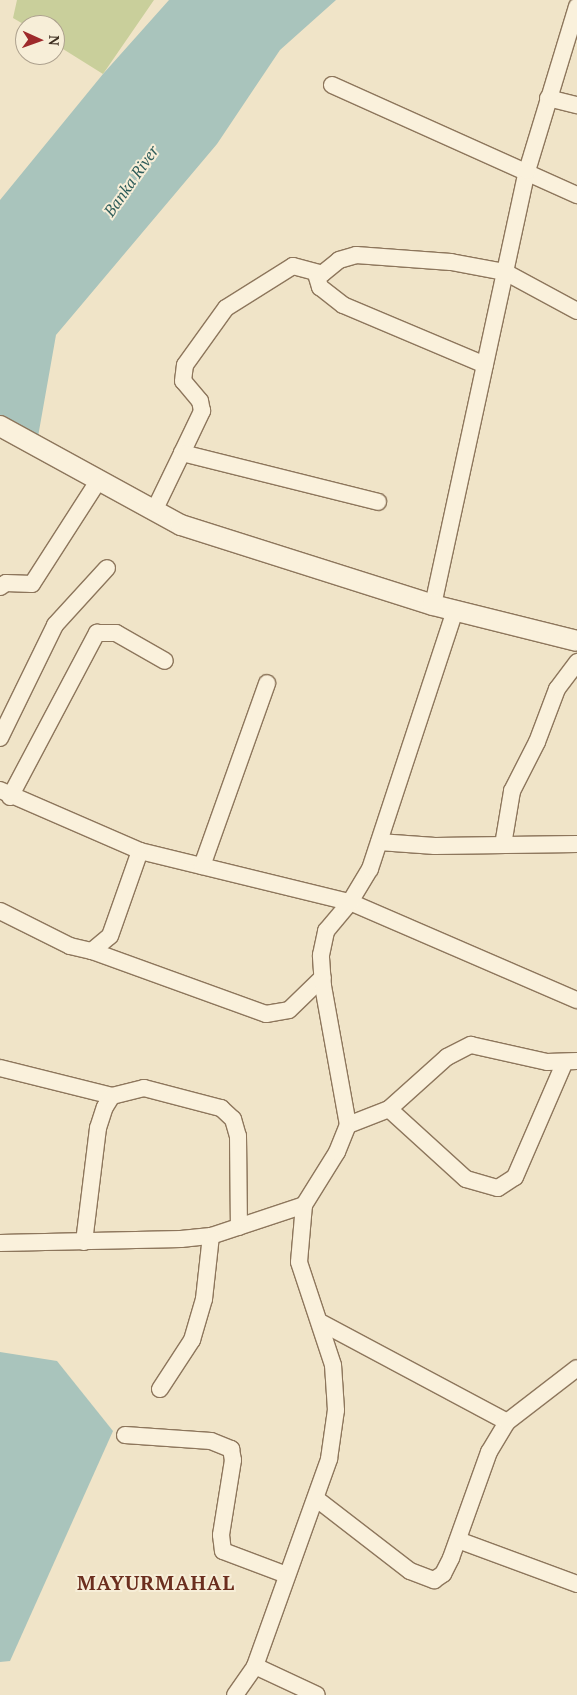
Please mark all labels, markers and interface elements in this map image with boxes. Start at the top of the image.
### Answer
north arrow [15,15,65,65]
text: N [45,35,64,46]
water label: Banka River [100,142,162,220]
district label: MAYURMAHAL [76,1570,236,1594]

